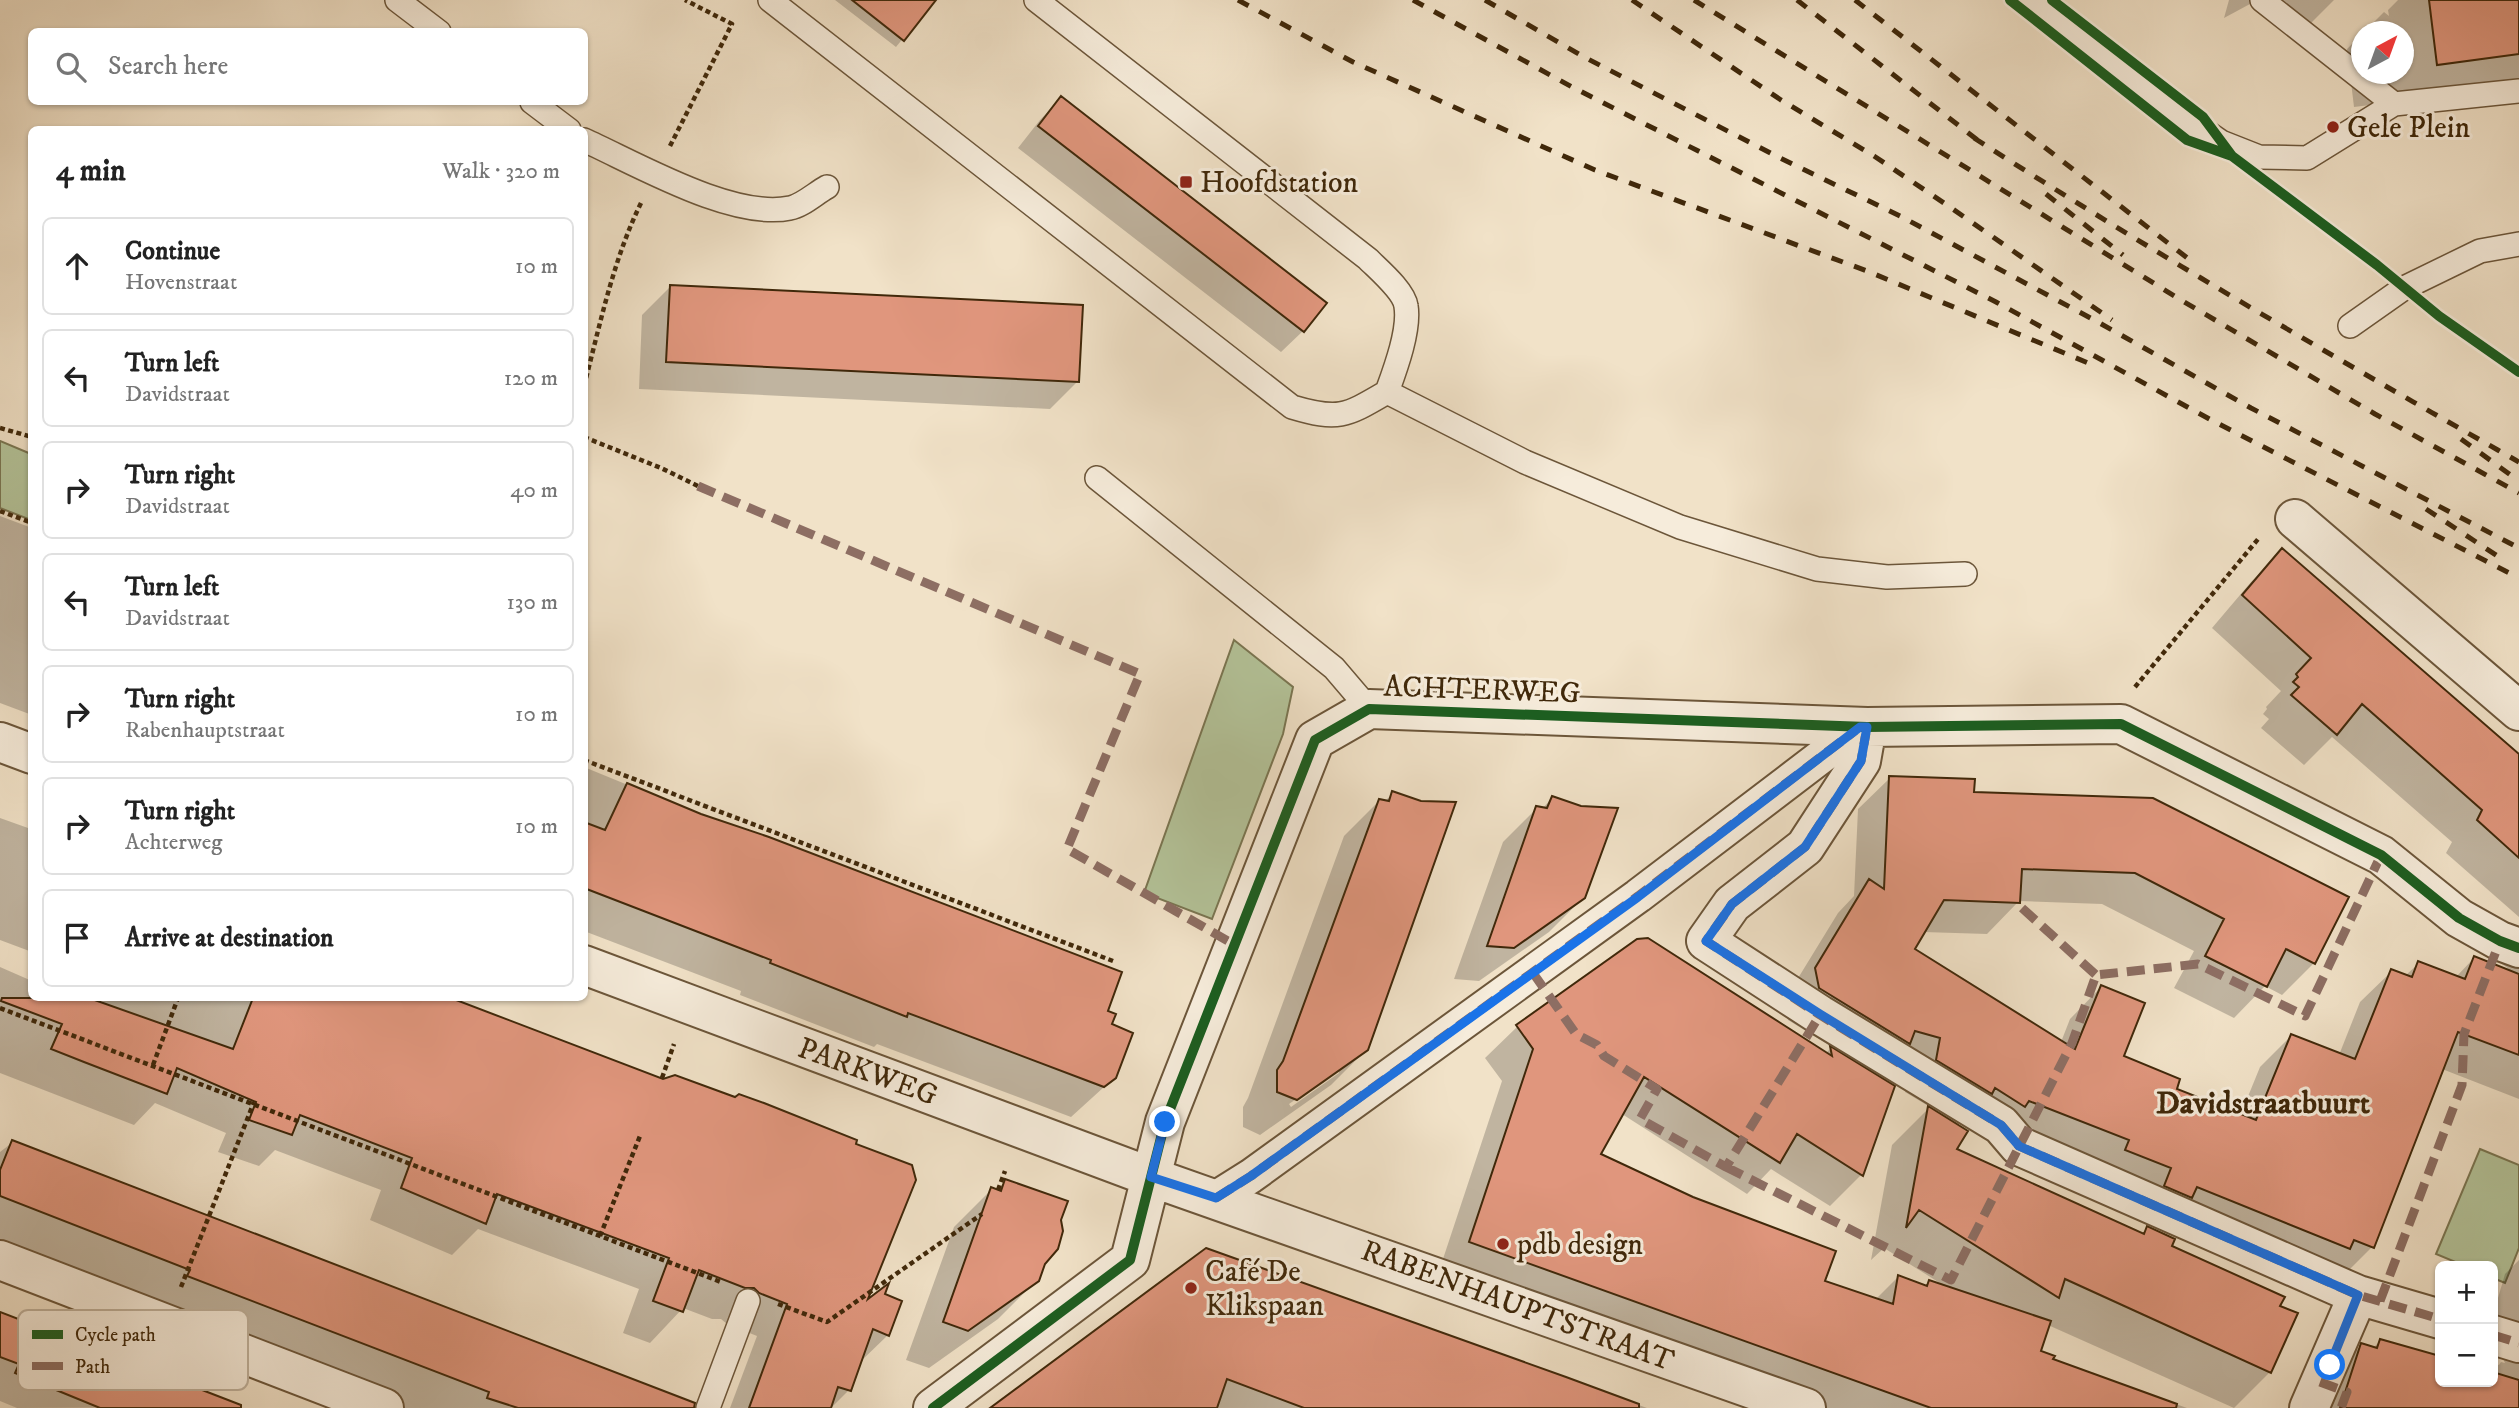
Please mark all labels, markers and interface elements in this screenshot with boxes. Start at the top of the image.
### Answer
north arrow [2351,21,2414,84]
search box [28,28,588,105]
icon: search [52,48,90,86]
text: Search here [108,50,228,83]
place label: Gele Plein [2347,110,2471,147]
marker: Gele Plein [2325,119,2341,135]
text: 4 min [56,153,126,190]
text: Walk · 320 m [442,157,560,186]
place label: Hoofdstation [1200,165,1359,202]
marker: Hoofdstation [1178,174,1194,190]
text: Continue [125,235,220,268]
icon: ahead [58,247,96,285]
text: 10 m [515,252,558,281]
text: Hovenstraat [125,268,237,297]
text: Turn left [125,347,219,380]
icon: left [58,359,96,397]
text: 120 m [504,364,558,393]
text: Davidstraat [125,380,230,409]
text: Turn right [125,459,235,492]
icon: right [58,471,96,509]
text: 40 m [510,476,558,505]
text: Davidstraat [125,492,230,521]
text: Turn left [125,571,219,604]
icon: left [58,583,96,621]
text: 130 m [506,588,558,617]
text: Davidstraat [125,604,230,633]
street label: ACHTERWEG [1383,669,1581,712]
text: Turn right [125,683,235,716]
icon: right [58,695,96,733]
text: 10 m [515,700,558,729]
text: Rabenhauptstraat [125,716,285,745]
text: Turn right [125,795,235,828]
icon: right [58,807,96,845]
text: 10 m [515,812,558,841]
text: Achterweg [125,828,223,857]
icon: arrive [58,919,96,957]
text: Arrive at destination [125,922,334,955]
street label: PARKWEG [793,1030,942,1115]
district label: Davidstraatbuurt [2156,1084,2371,1124]
route end [1149,1106,1180,1137]
place label: pdb design [1516,1227,1643,1264]
street label: RABENHAUPTSTRAAT [1356,1233,1679,1380]
marker: pdb design [1495,1236,1511,1252]
place label: Café De Klikspaan [1205,1254,1324,1325]
map controls [2435,1261,2498,1387]
button: + [2435,1261,2498,1324]
marker: Café De Klikspaan [1183,1280,1199,1296]
legend [18,1310,248,1390]
text: Cycle path [75,1324,156,1347]
button: − [2435,1324,2498,1387]
route start [2314,1349,2345,1380]
text: Path [75,1356,110,1379]

